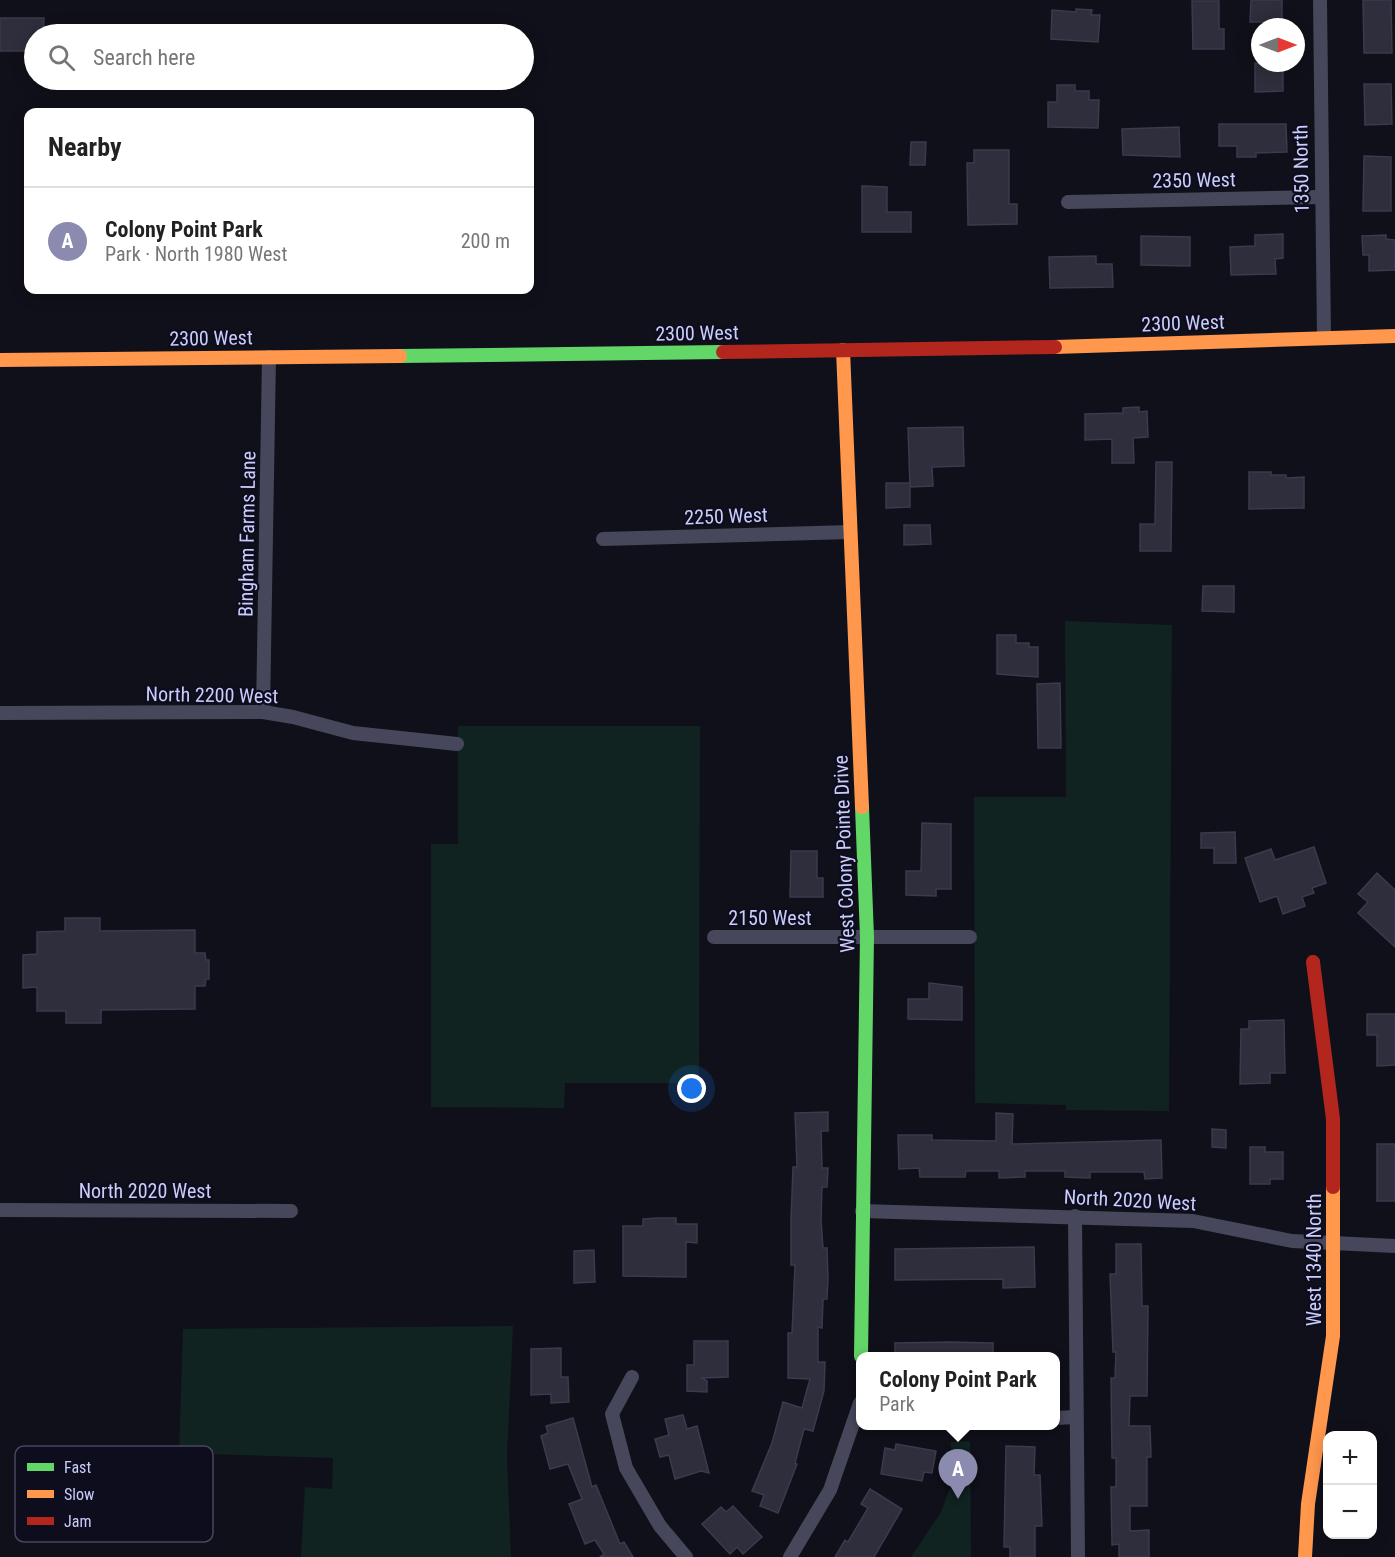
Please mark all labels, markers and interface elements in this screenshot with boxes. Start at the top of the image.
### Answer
north arrow [1251,18,1305,72]
search box [24,24,534,90]
icon: search [45,41,78,74]
text: Search here [93,45,195,70]
street label: 1350 North [1288,124,1314,214]
text: Nearby [48,132,122,162]
street label: 2350 West [1152,167,1236,193]
text: Colony Point Park [105,217,263,242]
text: A [62,229,73,253]
text: 200 m [461,229,510,253]
text: Park · North 1980 West [105,242,287,266]
street label: 2300 West [1141,310,1225,336]
street label: 2300 West [655,320,739,346]
street label: 2300 West [169,325,253,351]
street label: Bingham Farms Lane [234,451,260,617]
street label: 2250 West [684,503,768,529]
street label: North 2200 West [145,682,279,708]
street label: West Colony Pointe Drive [829,755,859,953]
street label: 2150 West [728,906,812,930]
your location [677,1074,706,1103]
street label: North 2020 West [79,1179,211,1203]
street label: North 2020 West [1063,1185,1197,1215]
street label: West 1340 North [1302,1194,1326,1326]
popup [856,1352,1060,1430]
text: Colony Point Park [879,1367,1037,1392]
text: Park [879,1392,915,1416]
map controls [1323,1431,1377,1539]
button: + [1323,1431,1377,1485]
legend [15,1446,213,1542]
pin: A [938,1450,978,1499]
text: Fast [64,1458,91,1477]
text: Slow [64,1485,94,1504]
button: − [1323,1485,1377,1539]
text: Jam [64,1512,91,1531]

